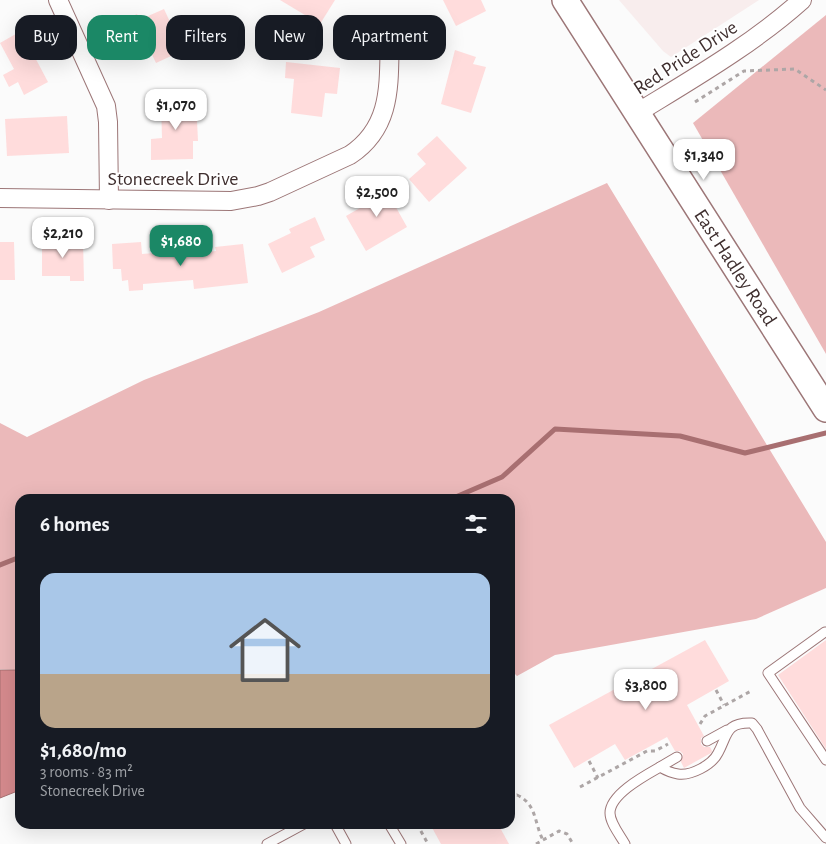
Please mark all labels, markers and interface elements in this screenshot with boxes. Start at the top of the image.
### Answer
chip: Buy [15,15,77,60]
chip: Rent [87,15,156,60]
chip: Filters [166,15,245,60]
chip: New [255,15,323,60]
chip: Apartment [333,15,446,60]
street label: Red Pride Drive [630,17,741,99]
pin: $1,070 [135,88,217,131]
text: $1,070 [156,97,196,113]
pin: $1,340 [663,138,745,181]
text: $1,340 [684,147,724,163]
street label: Stonecreek Drive [107,169,239,189]
pin: $2,500 [336,176,418,218]
text: $2,500 [356,184,398,200]
street label: East Hadley Road [690,206,780,329]
pin: $2,210 [22,216,104,259]
pin: $1,680 [140,224,222,267]
text: $2,210 [43,225,83,241]
text: $1,680 [161,233,201,249]
icon: filters [462,510,490,538]
text: 6 homes [40,514,110,535]
icon: home [220,605,310,695]
pin: $3,800 [605,668,687,711]
text: $3,800 [625,677,667,693]
text: $1,680/mo [40,740,127,761]
text: 3 rooms · 83 m² [40,764,133,780]
text: Stonecreek Drive [40,783,145,799]

